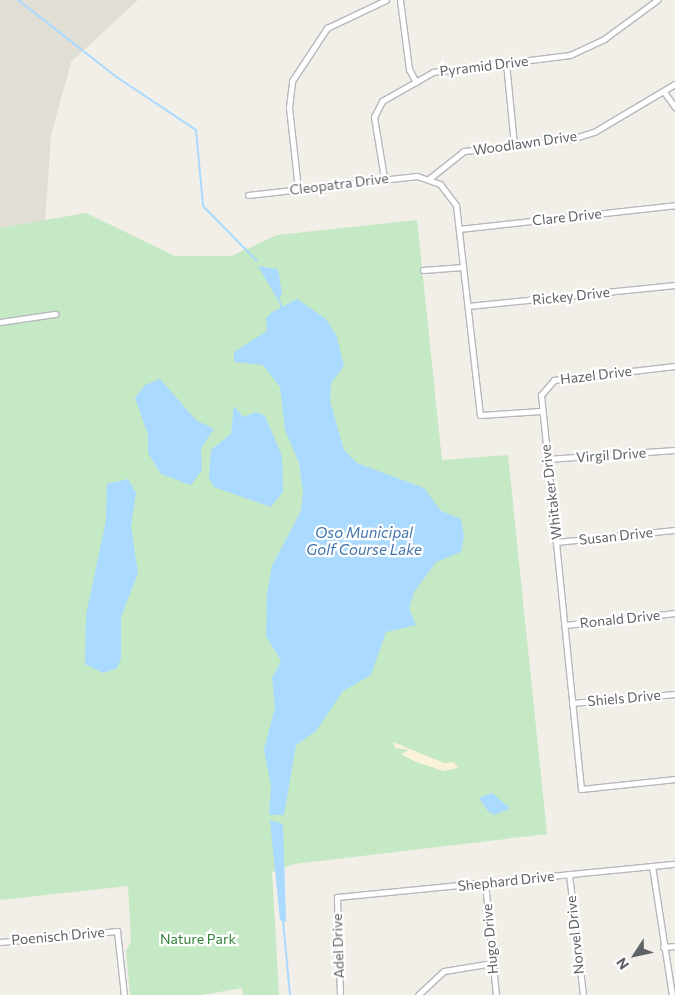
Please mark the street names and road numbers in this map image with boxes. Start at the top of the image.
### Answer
street label: Pyramid Drive [439,52,529,80]
street label: Woodlawn Drive [472,127,578,159]
street label: Cleopatra Drive [289,170,389,198]
street label: Clare Drive [531,205,603,229]
street label: Rickey Drive [531,284,611,308]
street label: Hazel Drive [559,362,633,388]
street label: Whitaker Drive [537,443,565,541]
street label: Virgil Drive [575,444,647,466]
street label: Susan Drive [578,524,654,548]
street label: Ronald Drive [579,606,661,632]
street label: Shiels Drive [587,686,661,710]
street label: Shephard Drive [457,868,555,894]
street label: Norvel Drive [563,895,587,975]
street label: Hugo Drive [479,903,501,975]
street label: Adel Drive [328,913,348,979]
street label: Poenisch Drive [11,924,105,948]

